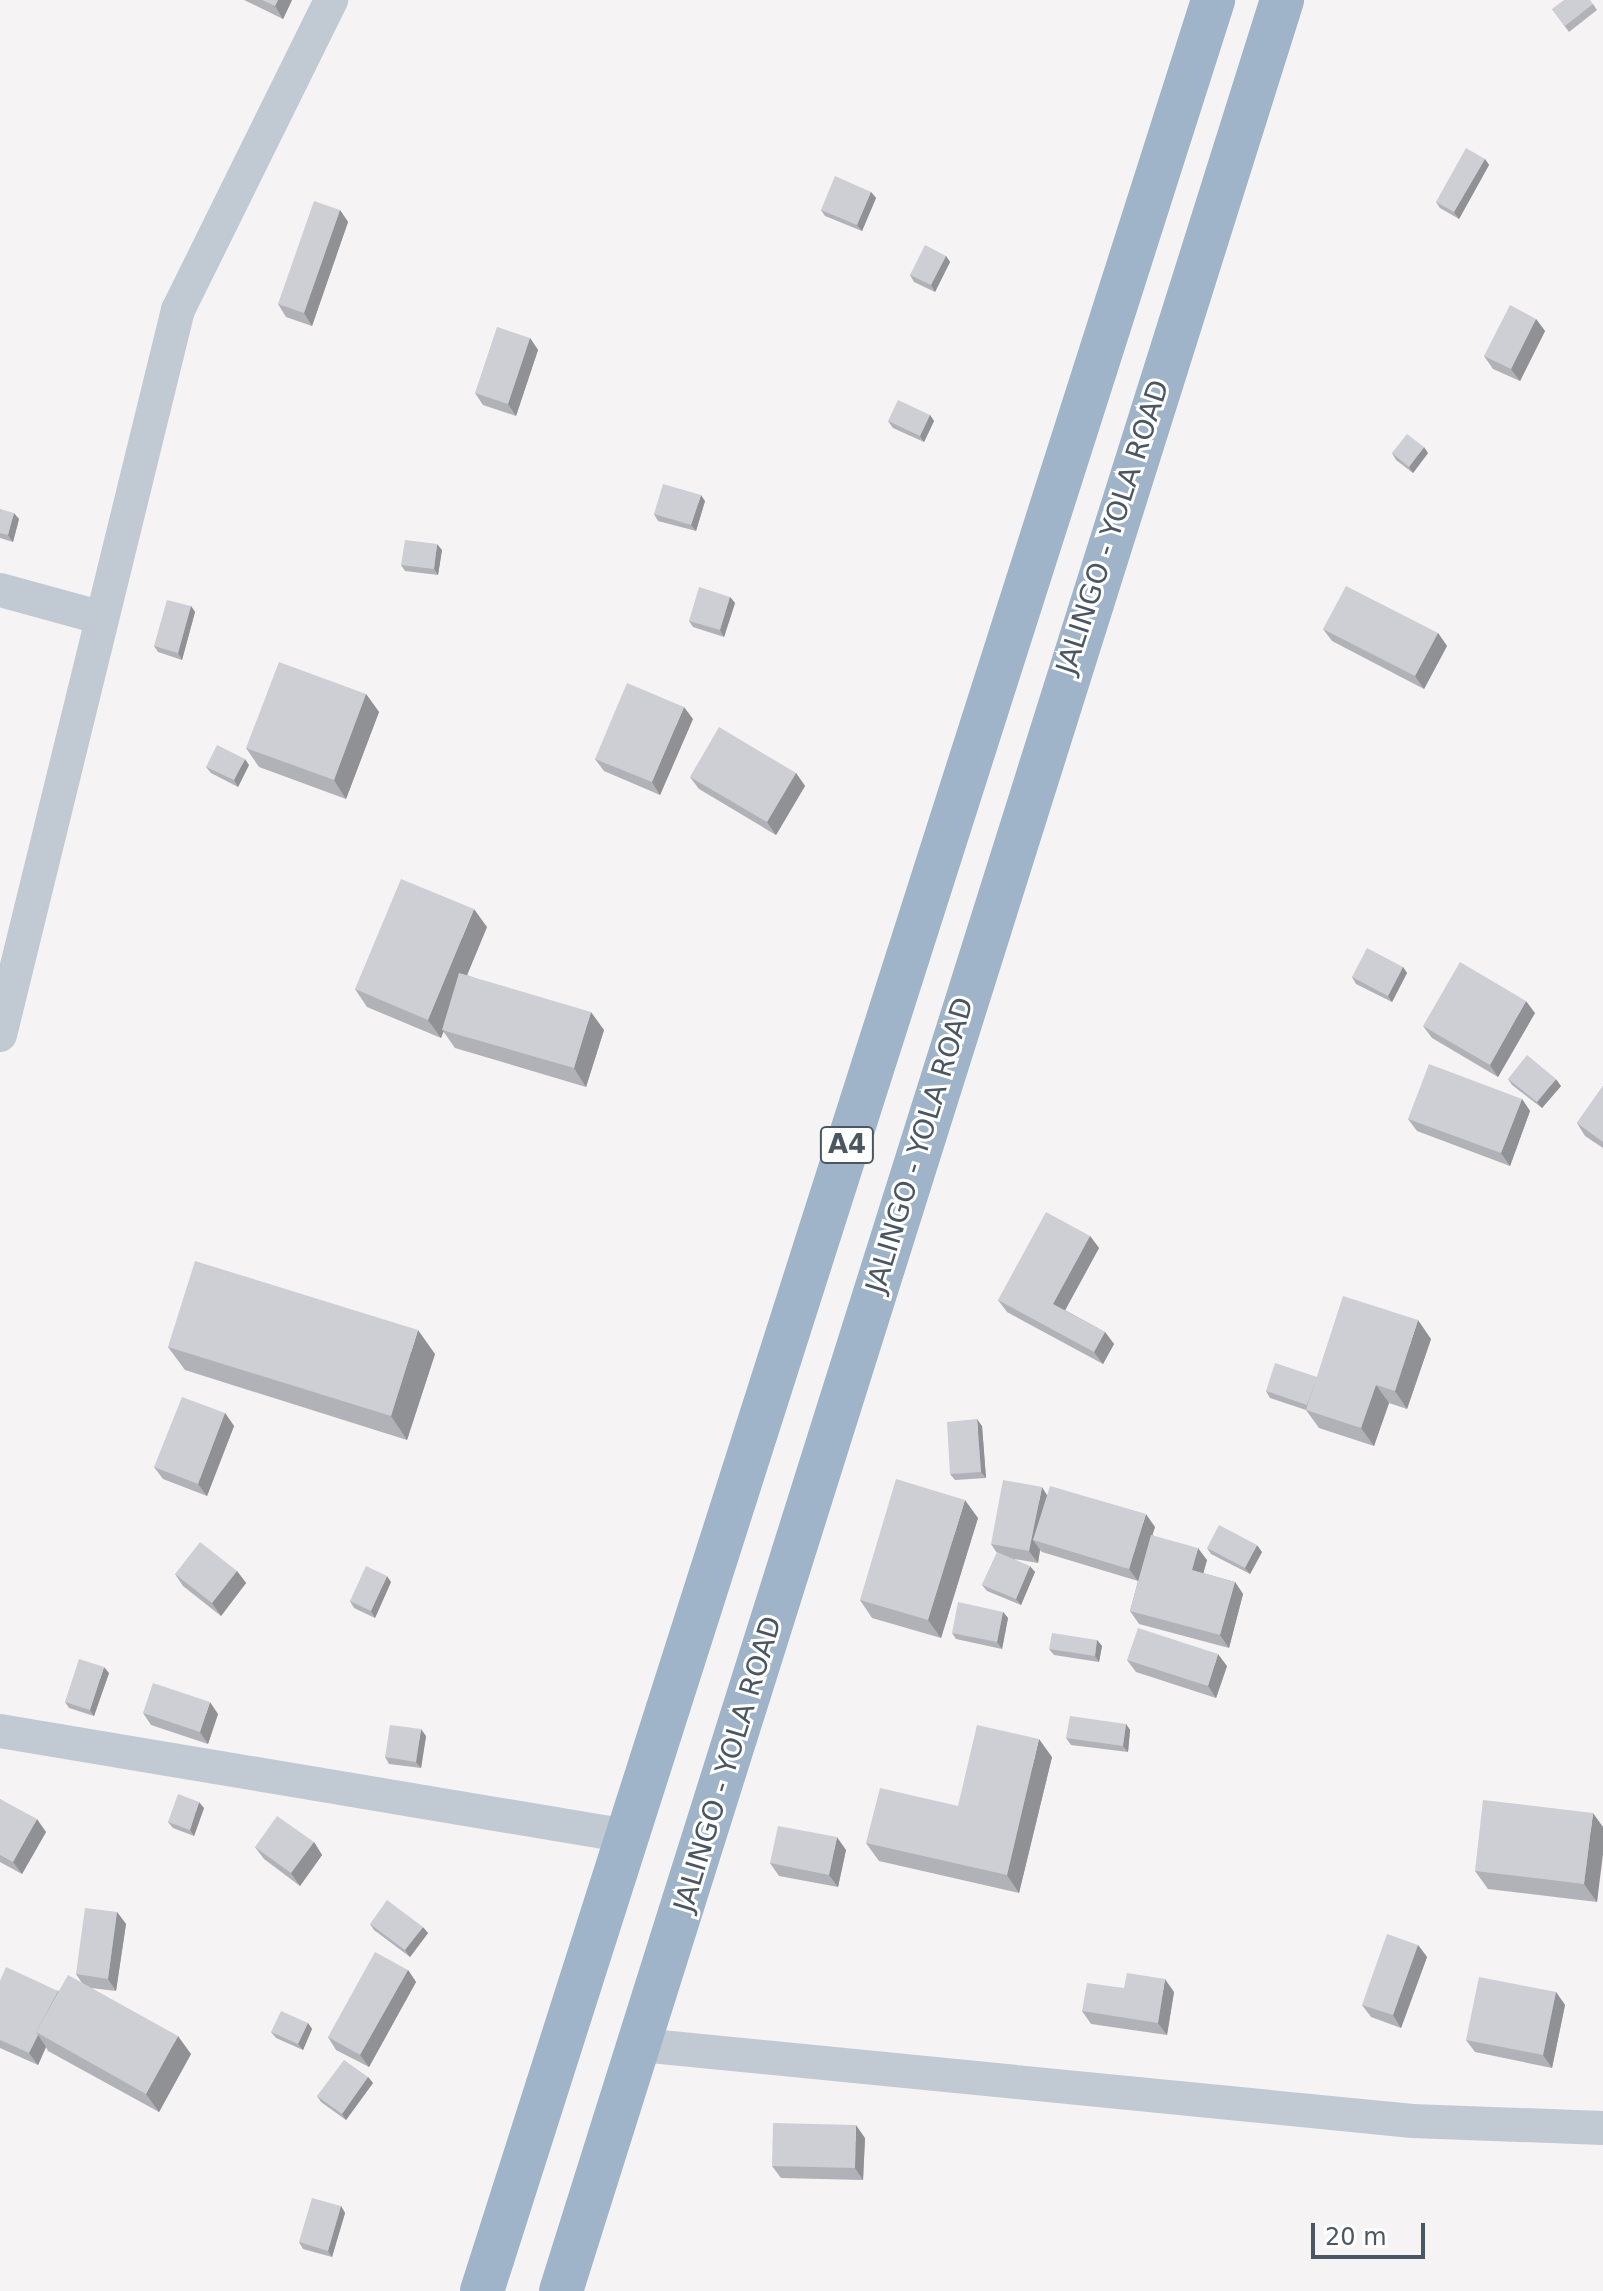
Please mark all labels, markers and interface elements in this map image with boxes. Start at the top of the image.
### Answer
street label: JALINGO - YOLA ROAD [1050,376,1176,678]
street label: JALINGO - YOLA ROAD [859,993,981,1297]
road number: A4 [819,1123,875,1167]
street label: JALINGO - YOLA ROAD [667,1612,789,1916]
scale bar [1315,2207,1429,2257]
text: 20 m [1325,2223,1387,2251]

